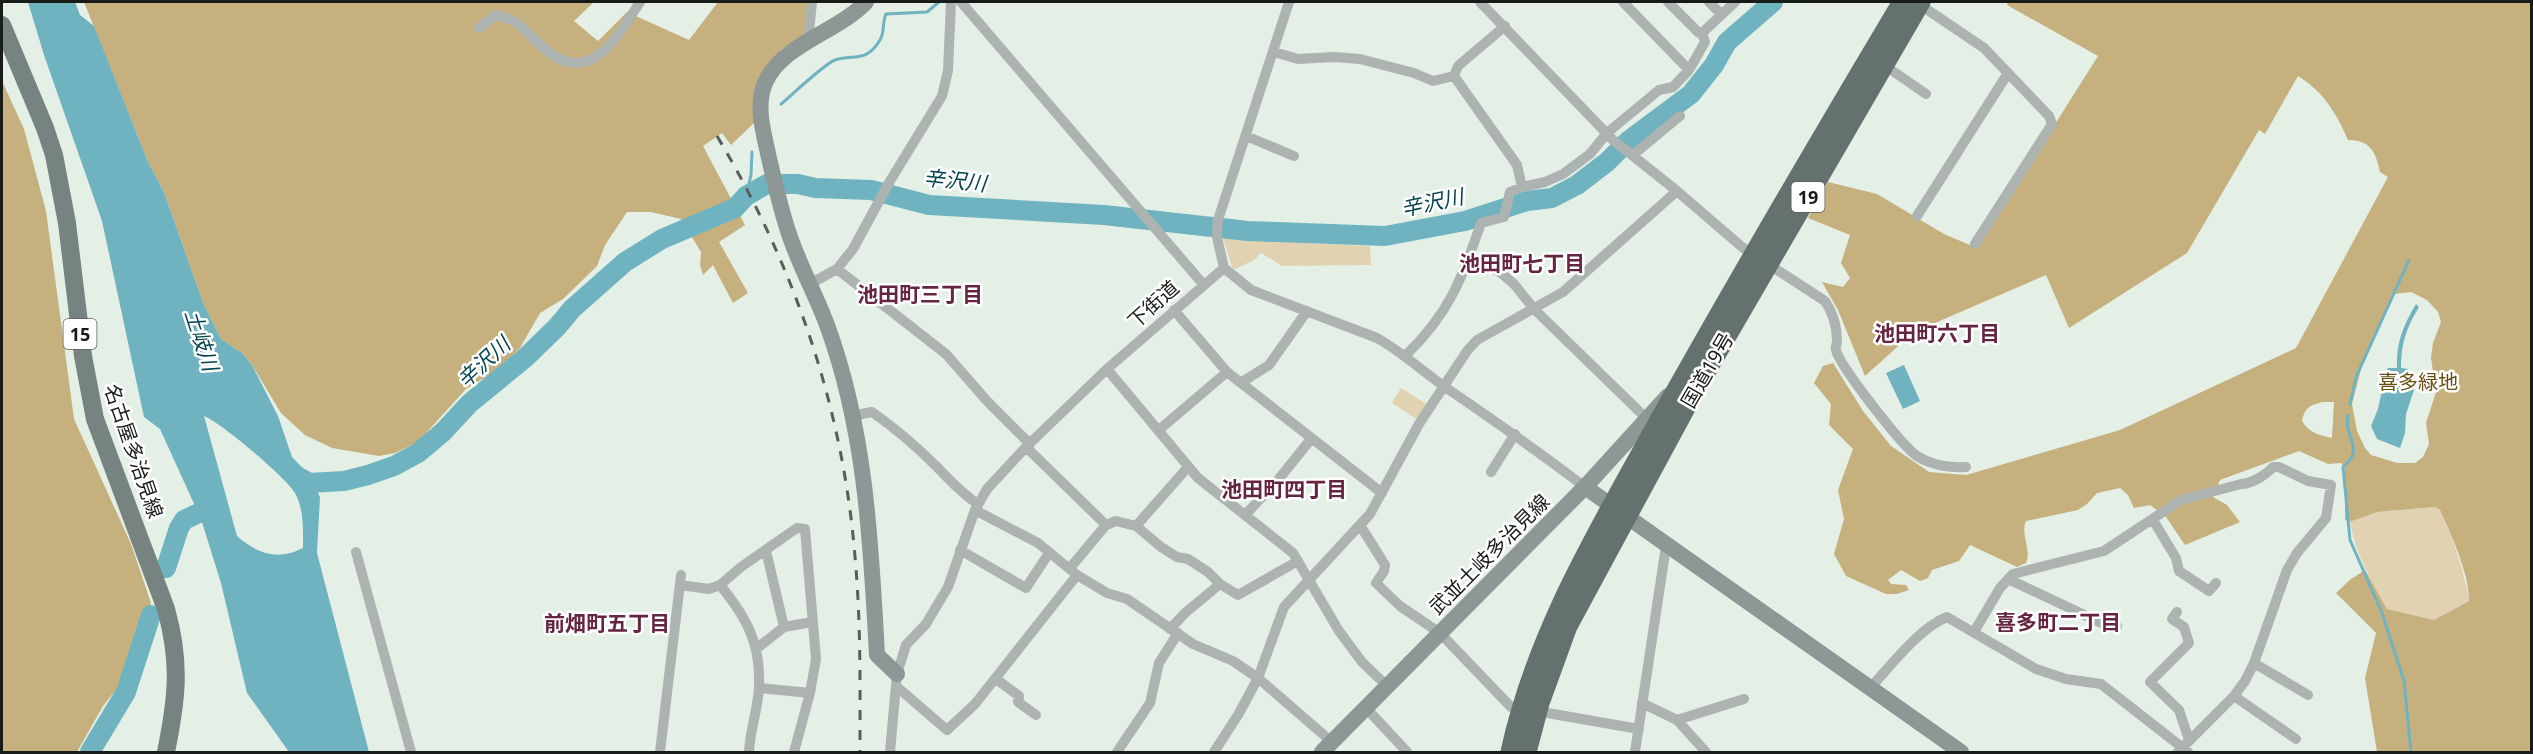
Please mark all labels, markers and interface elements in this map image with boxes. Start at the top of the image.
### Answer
water label: 辛沢川 [922,163,990,197]
water label: 辛沢川 [1398,181,1468,222]
road number: 19 [1792,182,1824,212]
district label: 池田町七丁目 [1459,249,1585,277]
street label: 下街道 [1122,274,1184,334]
district label: 池田町三丁目 [857,280,983,308]
water label: 土岐川 [179,306,226,376]
road number: 15 [64,319,97,349]
district label: 池田町六丁目 [1874,319,2000,347]
street label: 国道19号 [1675,327,1739,413]
water label: 辛沢川 [450,329,517,394]
park label: 喜多緑地 [2378,368,2458,395]
street label: 名古屋多治見線 [98,380,170,522]
district label: 池田町四丁目 [1221,475,1347,503]
street label: 武並土岐多治見線 [1423,488,1555,620]
district label: 喜多町二丁目 [1995,608,2121,636]
district label: 前畑町五丁目 [544,609,670,637]

